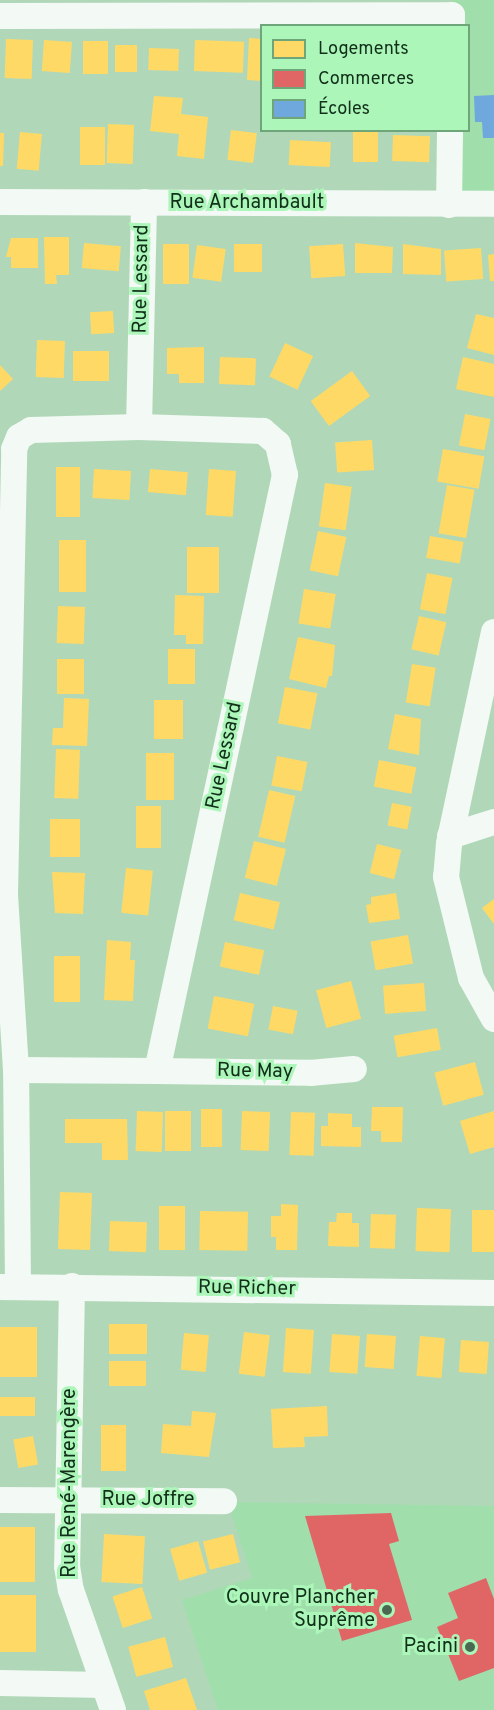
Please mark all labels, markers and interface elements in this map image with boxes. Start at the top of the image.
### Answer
legend [260,24,470,132]
text: Logements [318,38,409,61]
text: Commerces [318,68,414,91]
text: Écoles [318,98,370,121]
street label: Rue Archambault [169,191,325,215]
street label: Rue Lessard [129,224,155,334]
street label: Rue Lessard [202,700,248,812]
street label: Rue May [217,1059,293,1085]
street label: Rue Richer [198,1276,296,1302]
street label: Rue René-Marengère [58,1388,82,1578]
street label: Rue Joffre [101,1488,195,1512]
place label: Couvre Plancher Suprême [226,1586,375,1633]
marker: Couvre Plancher Suprême [380,1603,394,1617]
place label: Pacini [404,1635,458,1659]
marker: Pacini [463,1640,477,1654]

